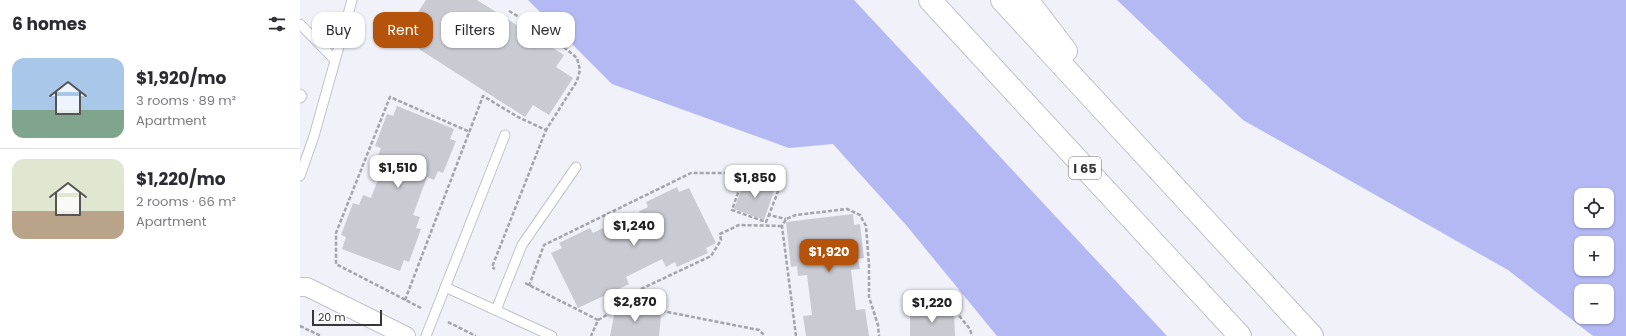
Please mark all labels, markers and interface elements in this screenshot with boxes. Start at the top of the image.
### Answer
text: 6 homes [12,12,87,36]
chip: Buy [312,12,365,48]
chip: Rent [373,12,433,48]
chip: Filters [441,12,509,48]
chip: New [517,12,575,48]
icon: filters [266,13,288,35]
text: $1,920/mo [136,66,226,90]
icon: home [44,74,92,122]
text: 3 rooms · 89 m² [136,91,236,110]
text: Apartment [136,111,206,130]
pin: $1,510 [365,155,431,189]
road number: I 65 [1069,157,1101,179]
text: $1,510 [379,158,418,177]
pin: $1,850 [722,165,788,199]
text: $1,220/mo [136,167,226,191]
text: $1,850 [734,168,776,187]
icon: home [44,175,92,223]
map controls [1574,188,1614,324]
button: locate [1574,188,1614,228]
text: 2 rooms · 66 m² [136,192,236,211]
text: Apartment [136,212,206,231]
pin: $1,240 [601,213,667,247]
text: $1,240 [613,216,655,235]
button: + [1574,236,1614,276]
pin: $1,920 [796,239,862,273]
text: $1,920 [808,242,850,261]
button: − [1574,284,1614,324]
pin: $2,870 [602,289,668,323]
pin: $1,220 [899,290,965,324]
text: $2,870 [613,292,657,311]
text: $1,220 [912,293,952,312]
scale bar [312,308,382,327]
text: 20 m [318,309,346,325]

